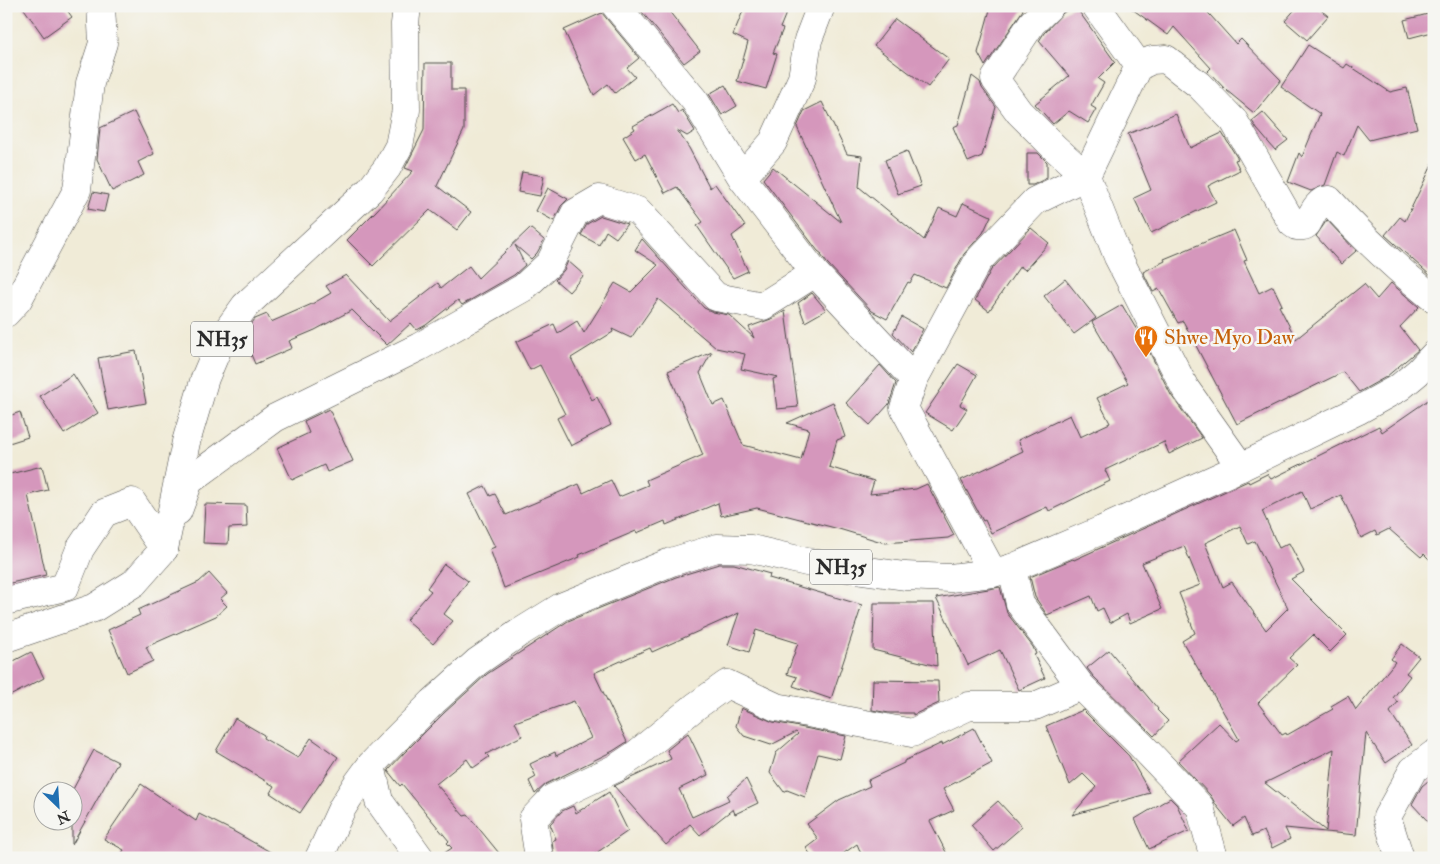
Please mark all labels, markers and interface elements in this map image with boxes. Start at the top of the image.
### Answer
road number: NH35 [191,322,253,356]
restaurant icon: Shwe Myo Daw [1133,324,1159,358]
place label: Shwe Myo Daw [1164,324,1295,351]
road number: NH35 [810,550,872,584]
north arrow [32,782,82,832]
text: N [54,807,73,828]

